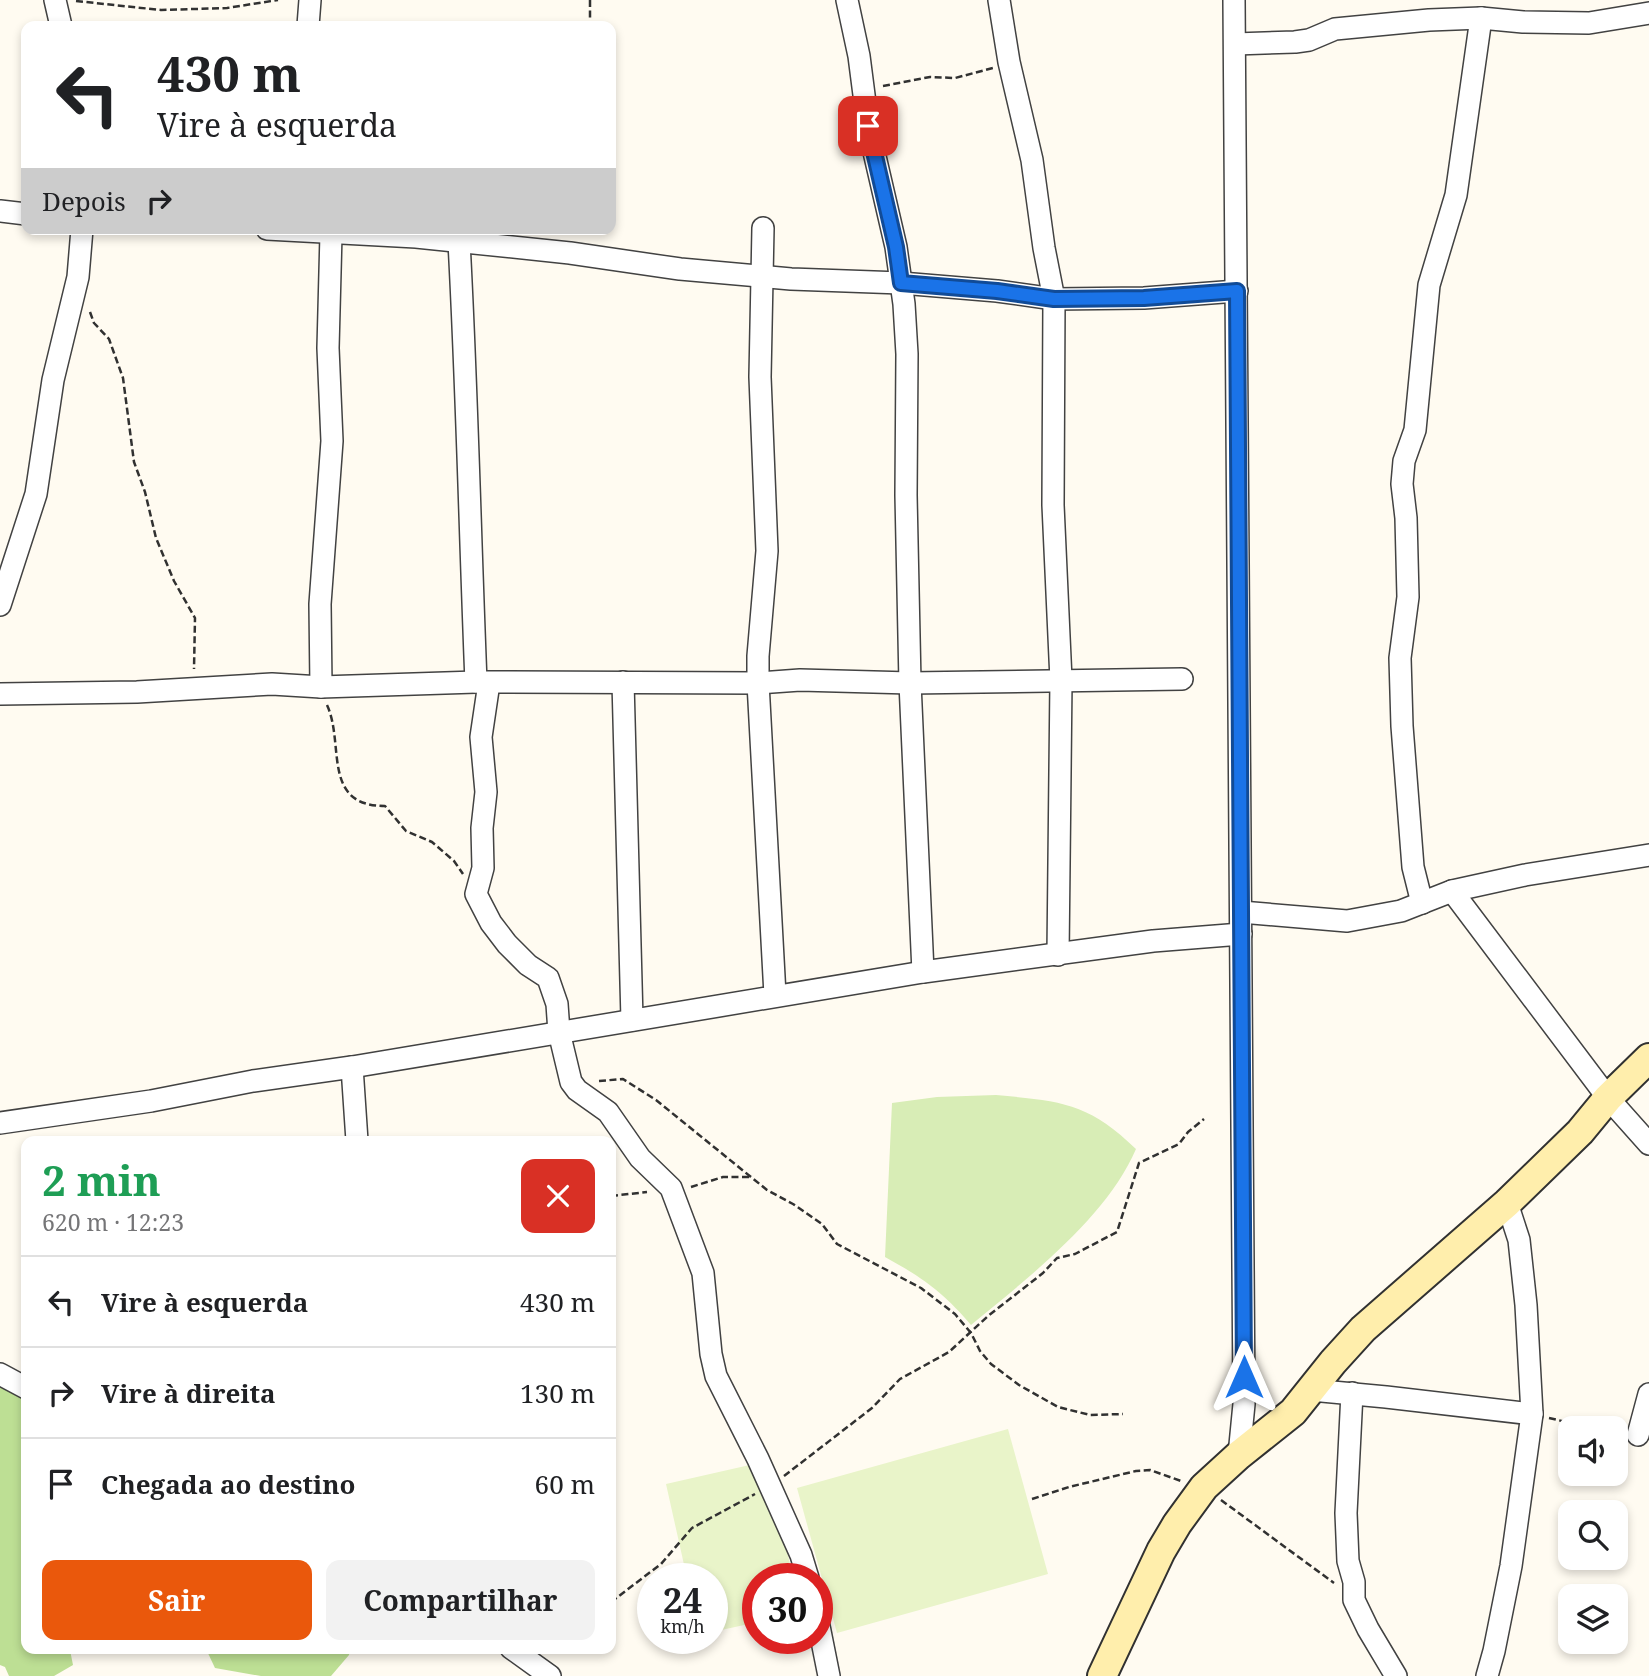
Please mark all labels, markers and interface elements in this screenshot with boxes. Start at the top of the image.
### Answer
text: 430 m [157,40,301,106]
icon: left [42,49,133,140]
pin [838,96,898,156]
text: Vire à esquerda [157,103,397,146]
icon: arrive [849,107,887,145]
icon: right [140,182,178,220]
text: Depois [42,183,126,219]
text: 2 min [42,1151,161,1208]
button: close [521,1159,595,1233]
text: 620 m · 12:23 [42,1206,184,1238]
icon: left [42,1283,80,1321]
text: Vire à esquerda [101,1284,308,1320]
text: 430 m [520,1284,595,1320]
position arrow [1207,1340,1281,1414]
icon: right [42,1374,80,1412]
text: Vire à direita [101,1375,276,1411]
text: 130 m [520,1375,595,1411]
map controls [1558,1416,1628,1654]
button: sound [1558,1416,1628,1486]
icon: arrive [42,1465,80,1503]
text: Chegada ao destino [101,1466,356,1502]
text: 60 m [535,1466,595,1502]
button: search [1558,1500,1628,1570]
button: Sair [42,1560,312,1640]
button: Compartilhar [326,1560,595,1640]
speed limit sign: 30 [742,1563,833,1654]
text: 24 [663,1576,702,1623]
button: layers [1558,1584,1628,1654]
text: km/h [660,1614,705,1638]

